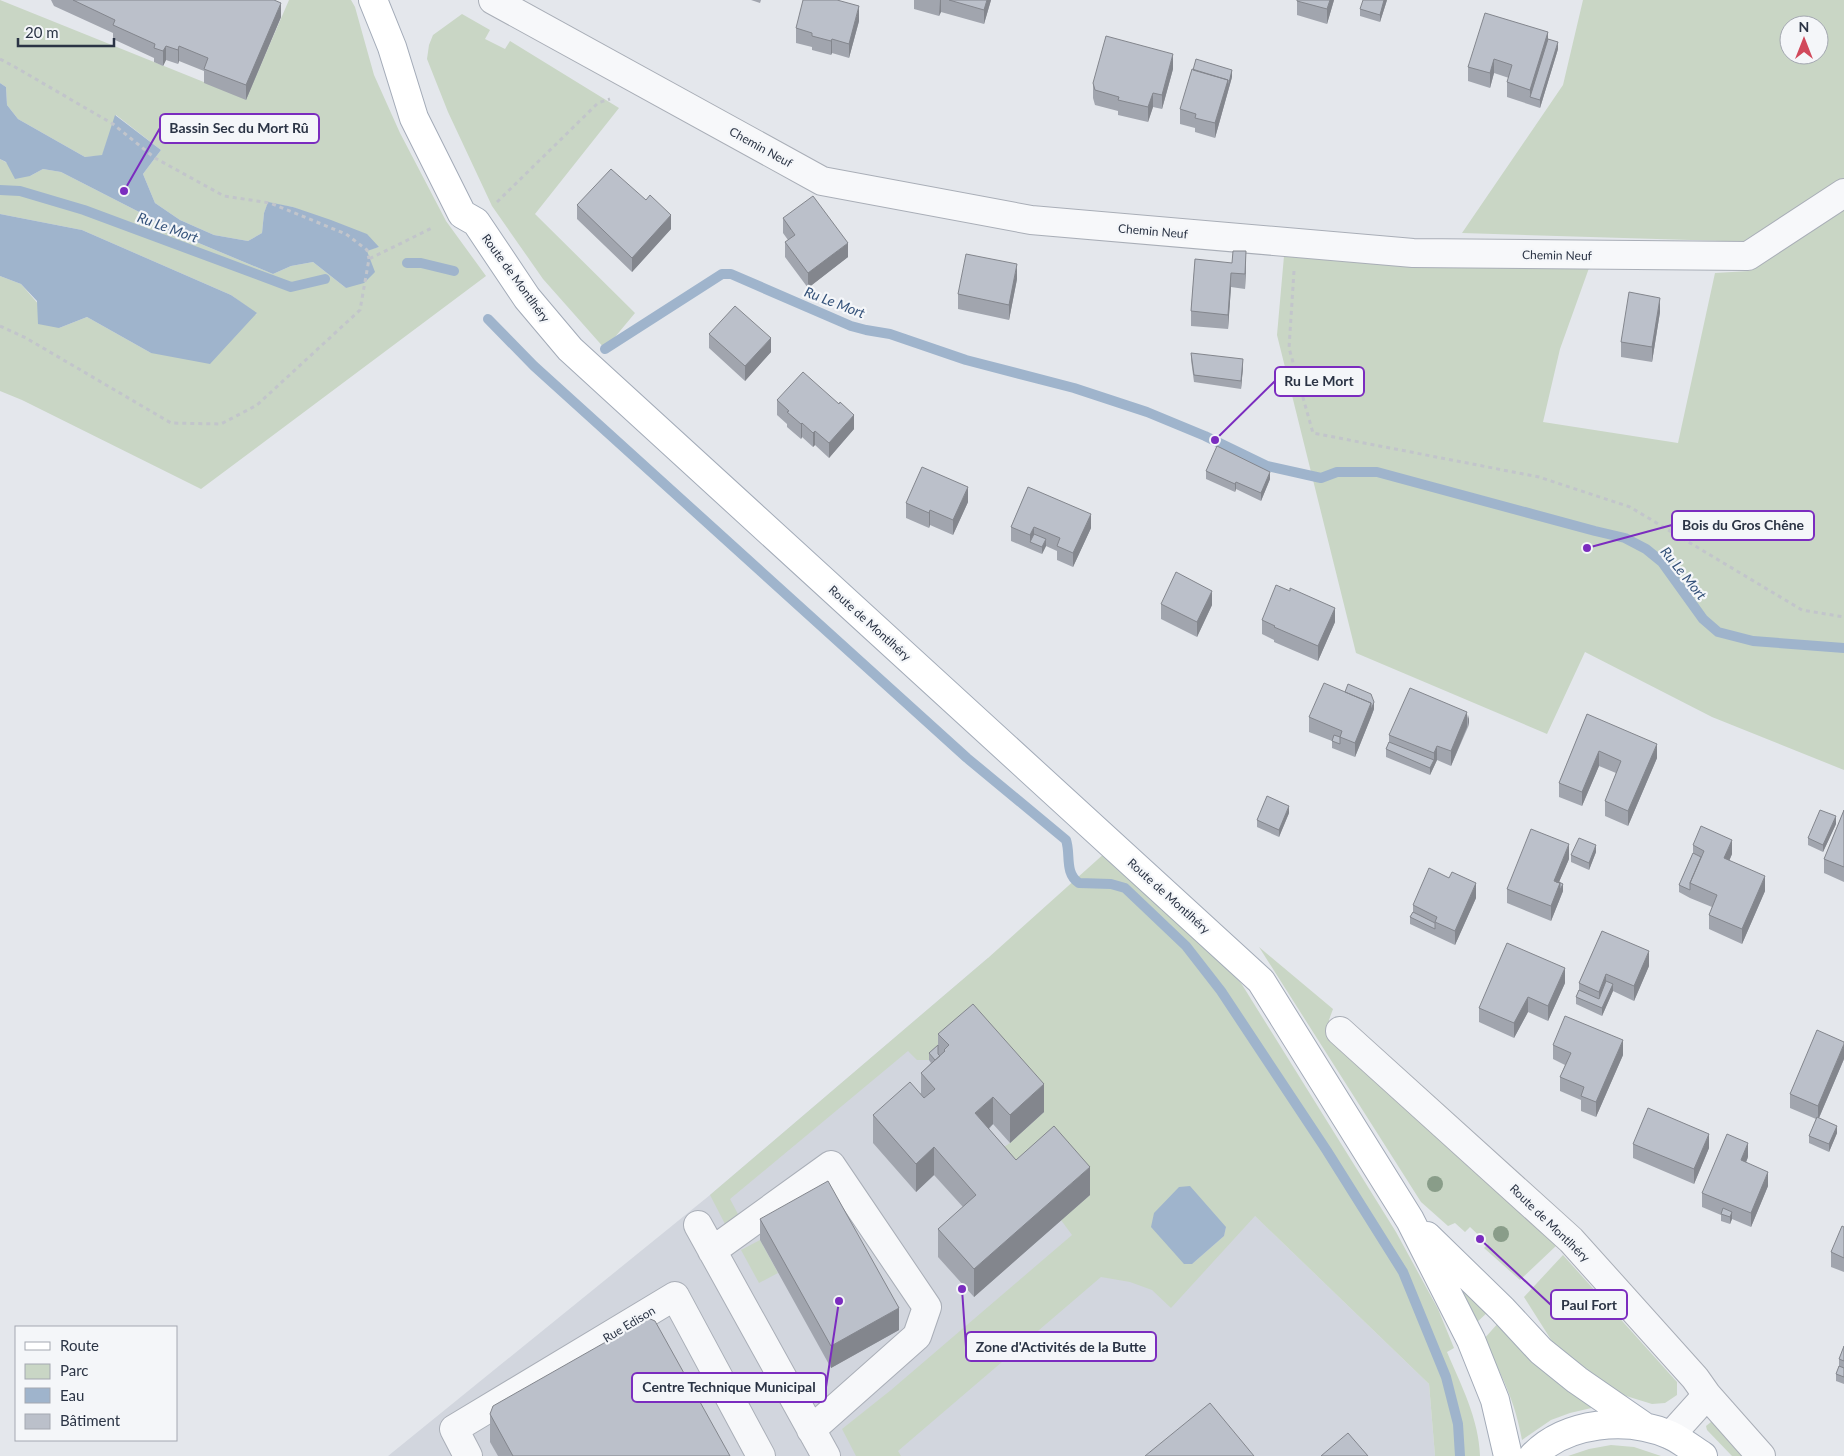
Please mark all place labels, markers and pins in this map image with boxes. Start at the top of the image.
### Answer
callout: Bassin Sec du Mort Rû [160,114,319,143]
callout: Ru Le Mort [1275,367,1364,396]
callout: Bois du Gros Chêne [1672,511,1814,540]
callout: Paul Fort [1551,1290,1627,1319]
callout: Zone d'Activités de la Butte [966,1332,1156,1361]
callout: Centre Technique Municipal [632,1373,826,1402]

